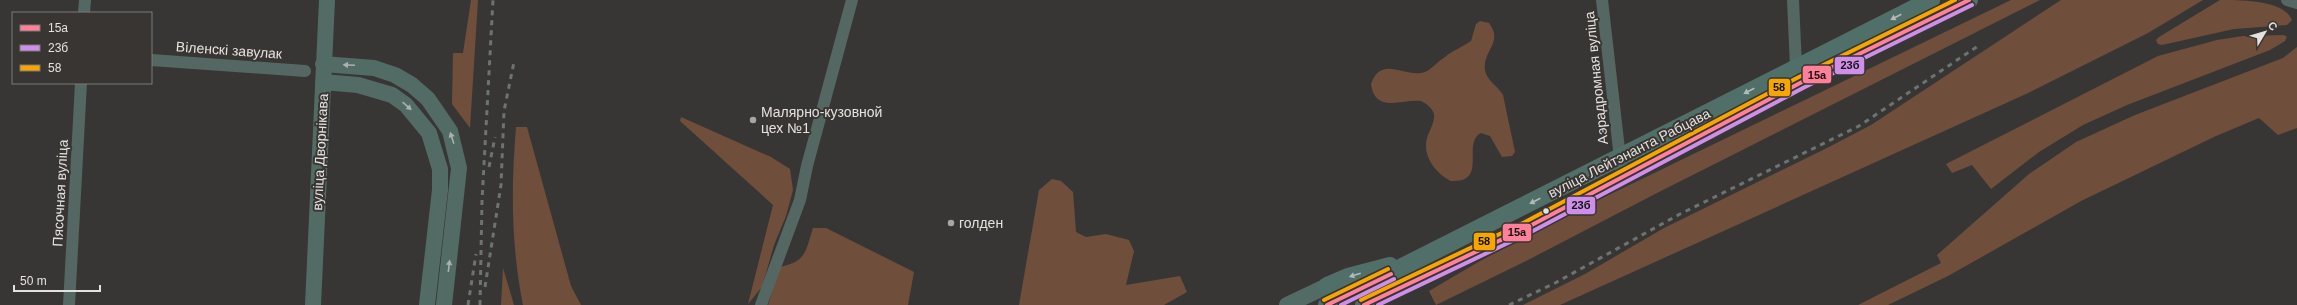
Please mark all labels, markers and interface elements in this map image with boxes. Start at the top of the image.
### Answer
street label: Аэрадромная вуліца [1581,11,1611,145]
legend [12,12,152,84]
north arrow [2245,12,2285,52]
one-way arrow [1890,14,1902,21]
text: С [2266,19,2280,33]
text: 15а [48,21,68,35]
street label: Віленскі завулак [175,38,283,62]
text: 23б [48,41,68,55]
line badge: 23б [1834,56,1865,75]
text: 23б [1840,59,1860,71]
text: 58 [48,61,62,75]
one-way arrow [342,62,355,68]
line badge: 15а [1802,65,1832,84]
text: 15а [1808,69,1827,81]
line badge: 58 [1768,78,1791,97]
text: 58 [1773,81,1785,93]
one-way arrow [1743,88,1755,95]
street label: вуліца Дворнікава [309,93,331,211]
one-way arrow [402,102,412,111]
place label: Малярно-кузовной цех №1 [761,104,882,136]
street label: вуліца Лейтэнанта Рабцава [1545,105,1713,201]
marker: Малярно-кузовной цех №1 [748,115,758,125]
one-way arrow [449,131,455,143]
street label: Пясочная вуліца [49,139,71,247]
line badge: 23б [1566,196,1596,215]
one-way arrow [1529,198,1541,204]
text: 23б [1571,199,1591,211]
unlabelled marker [1541,206,1551,216]
place label: голден [959,215,1003,231]
marker: голден [946,218,956,228]
line badge: 15а [1502,223,1532,242]
text: 15а [1508,226,1527,238]
line badge: 58 [1473,232,1496,251]
text: 58 [1478,235,1490,247]
one-way arrow [446,260,452,272]
scale bar [14,267,100,293]
one-way arrow [1349,272,1361,278]
text: 50 m [20,274,47,288]

